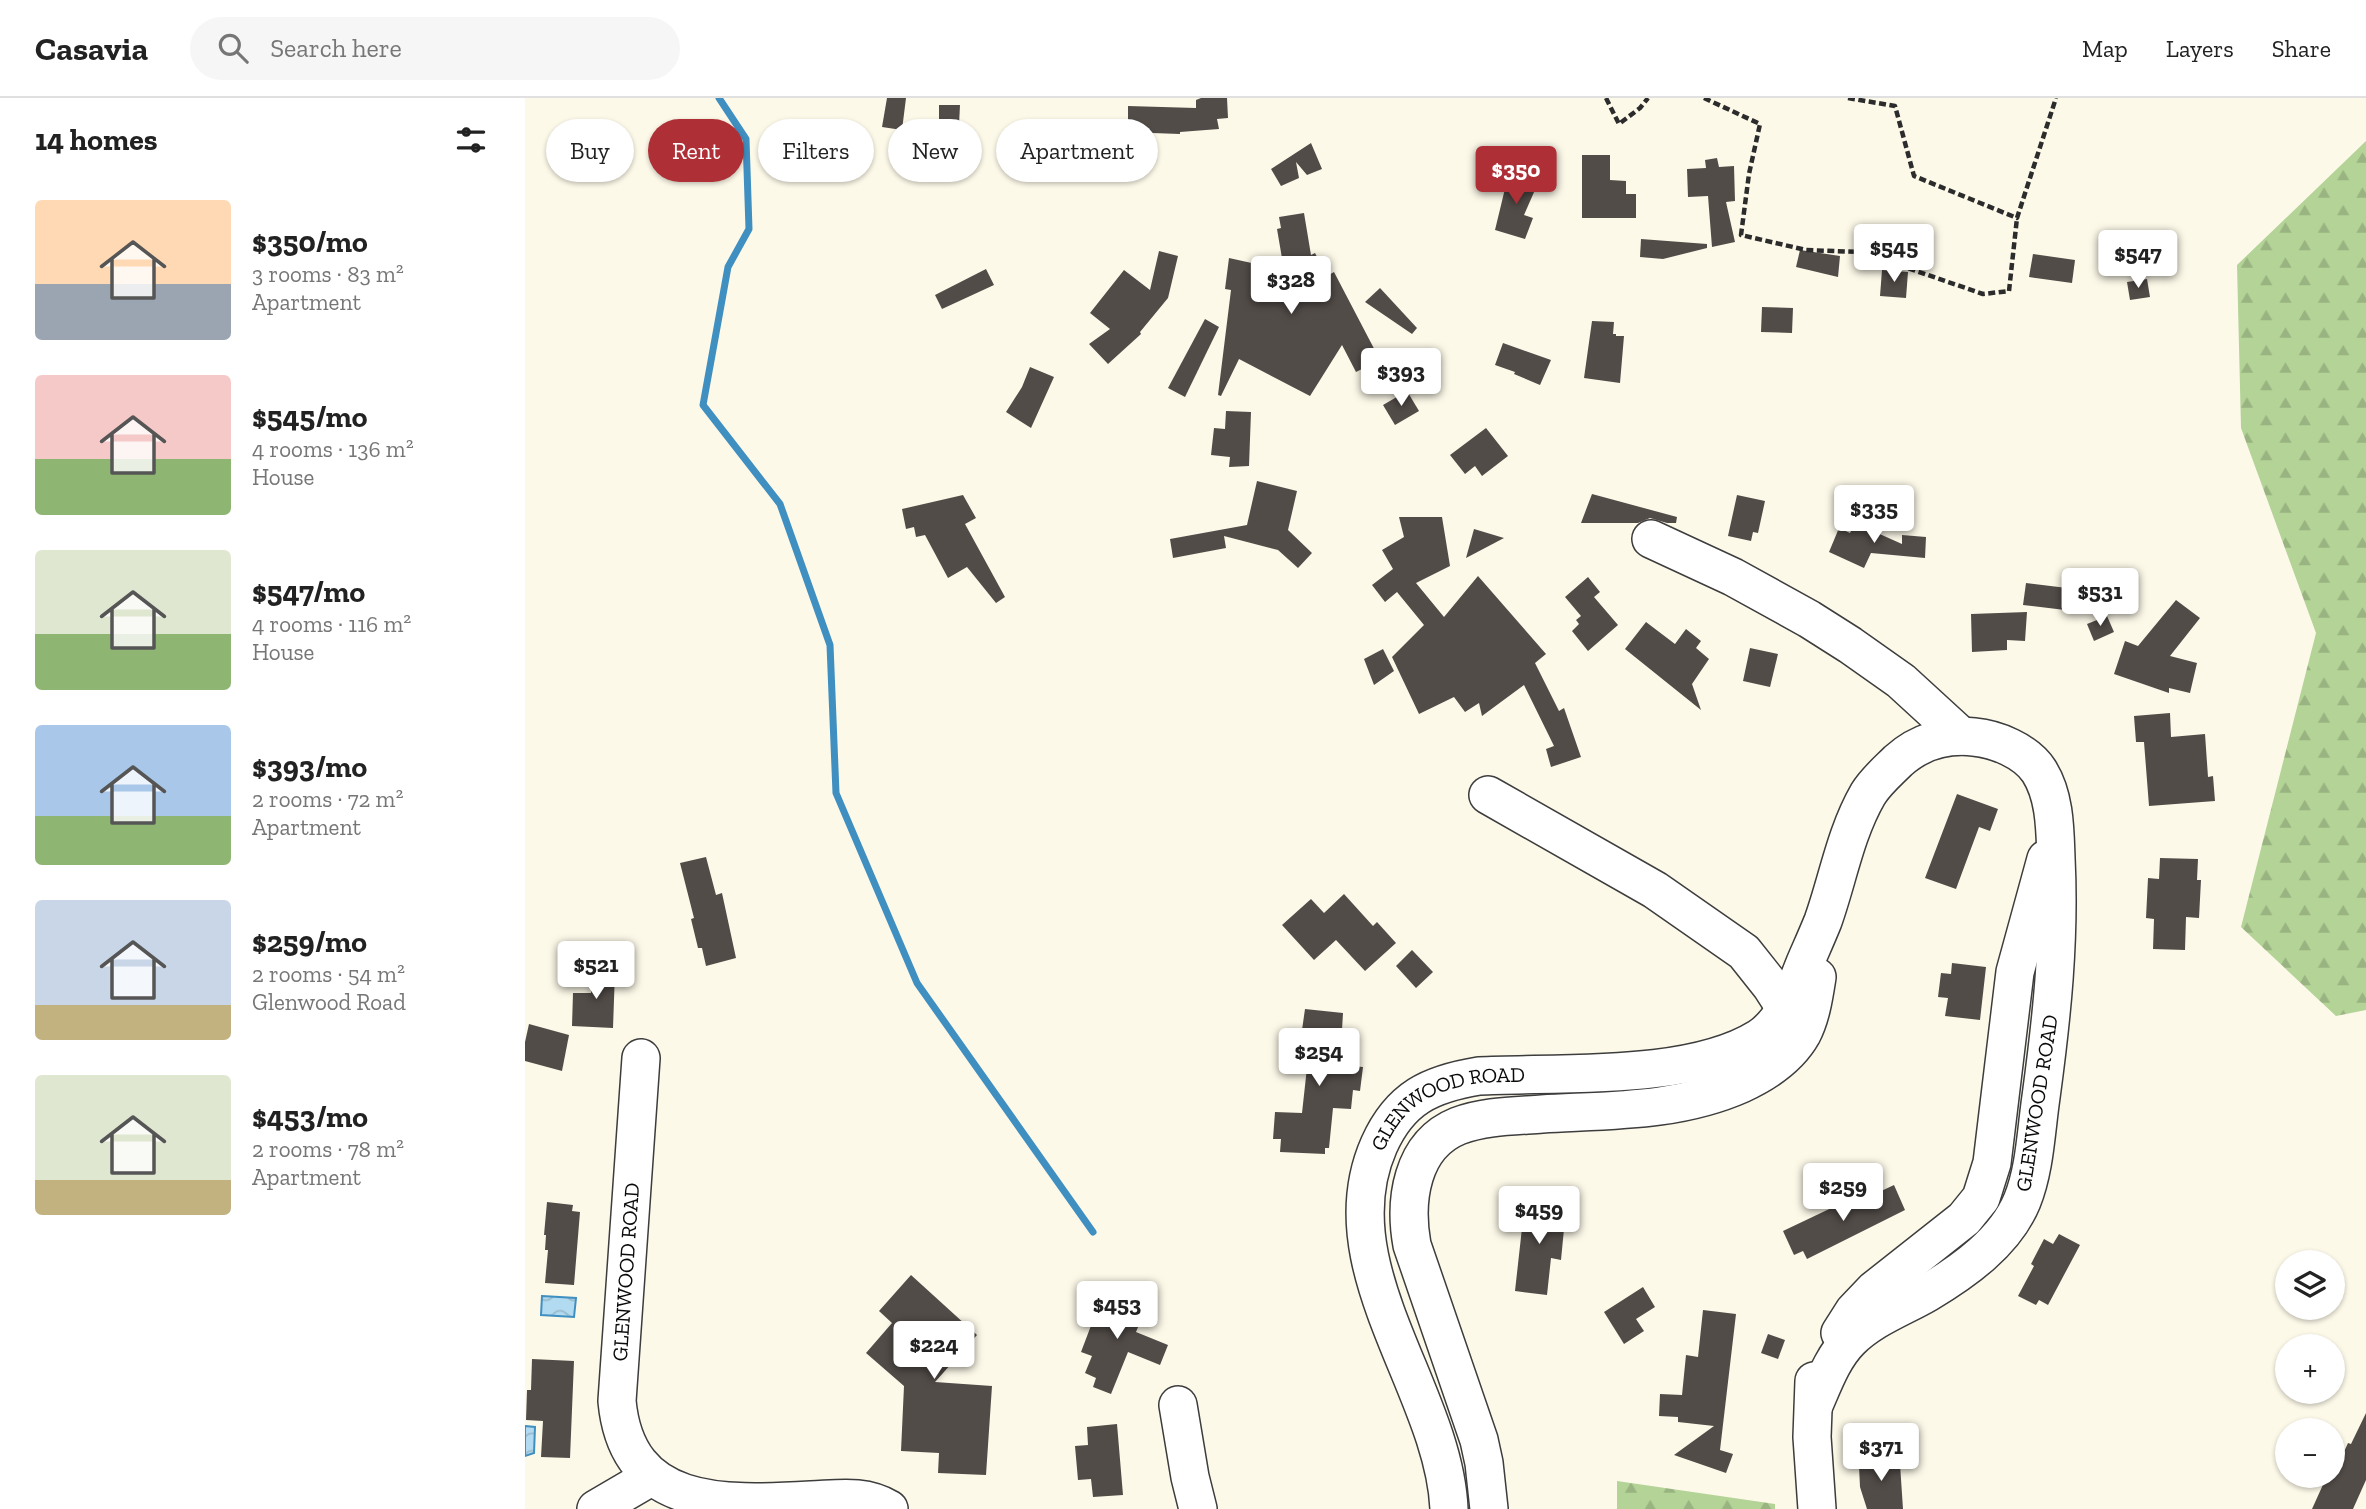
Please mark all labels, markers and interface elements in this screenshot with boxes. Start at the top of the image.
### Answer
search box [190,17,680,80]
text: Casavia [35,29,148,68]
icon: search [214,29,252,67]
text: Search here [270,32,402,64]
text: Map [2082,34,2128,63]
text: Layers [2166,34,2234,63]
text: Share [2272,34,2331,63]
chip: Buy [546,119,634,182]
chip: Rent [648,119,744,182]
chip: Filters [758,119,874,182]
chip: New [888,119,982,182]
chip: Apartment [996,119,1158,182]
icon: filters [452,121,490,159]
text: 14 homes [35,122,158,158]
pin: $350 [1475,146,1557,206]
text: $350 [1492,155,1540,183]
text: $350/mo [252,224,368,260]
pin: $545 [1853,225,1935,284]
icon: home [91,228,175,312]
pin: $547 [2097,230,2179,290]
text: $545 [1870,233,1918,261]
text: $547 [2114,239,2162,267]
pin: $328 [1250,256,1332,316]
text: 3 rooms · 83 m² [252,260,404,288]
text: $328 [1267,265,1315,293]
text: Apartment [252,288,361,316]
pin: $393 [1360,348,1442,408]
text: $393 [1377,357,1425,385]
text: $545/mo [252,399,368,435]
icon: home [91,403,175,487]
text: 4 rooms · 136 m² [252,435,414,463]
text: House [252,463,314,491]
pin: $335 [1833,486,1915,545]
text: $335 [1850,494,1898,522]
pin: $531 [2059,568,2141,628]
text: $547/mo [252,574,365,610]
text: $531 [2078,577,2122,605]
icon: home [91,578,175,662]
text: 4 rooms · 116 m² [252,610,411,638]
text: House [252,638,314,666]
text: $393/mo [252,749,367,785]
icon: home [91,753,175,837]
text: 2 rooms · 72 m² [252,785,403,813]
text: Apartment [252,813,361,841]
text: $259/mo [252,924,367,960]
icon: home [91,928,175,1012]
pin: $521 [555,942,637,1001]
text: $521 [574,950,618,978]
text: 2 rooms · 54 m² [252,960,405,988]
text: Glenwood Road [252,988,406,1016]
street label: GLENWOOD ROAD [2010,1013,2063,1193]
pin: $254 [1278,1028,1360,1088]
text: $254 [1295,1037,1343,1065]
street label: GLENWOOD ROAD [1365,1062,1525,1154]
text: $453/mo [252,1099,368,1135]
icon: home [91,1103,175,1187]
text: 2 rooms · 78 m² [252,1135,404,1163]
text: Apartment [252,1163,361,1191]
pin: $259 [1802,1164,1884,1223]
text: $259 [1819,1172,1867,1200]
street label: GLENWOOD ROAD [607,1182,644,1362]
pin: $459 [1498,1186,1580,1246]
text: $459 [1515,1195,1563,1223]
map controls [2275,1250,2345,1488]
button: layers [2275,1250,2345,1320]
pin: $453 [1076,1282,1158,1341]
text: $453 [1093,1290,1141,1318]
pin: $224 [893,1322,975,1381]
text: $224 [909,1330,959,1358]
button: + [2275,1334,2345,1404]
button: − [2275,1418,2345,1488]
pin: $371 [1840,1424,1922,1483]
text: $371 [1859,1432,1903,1460]

